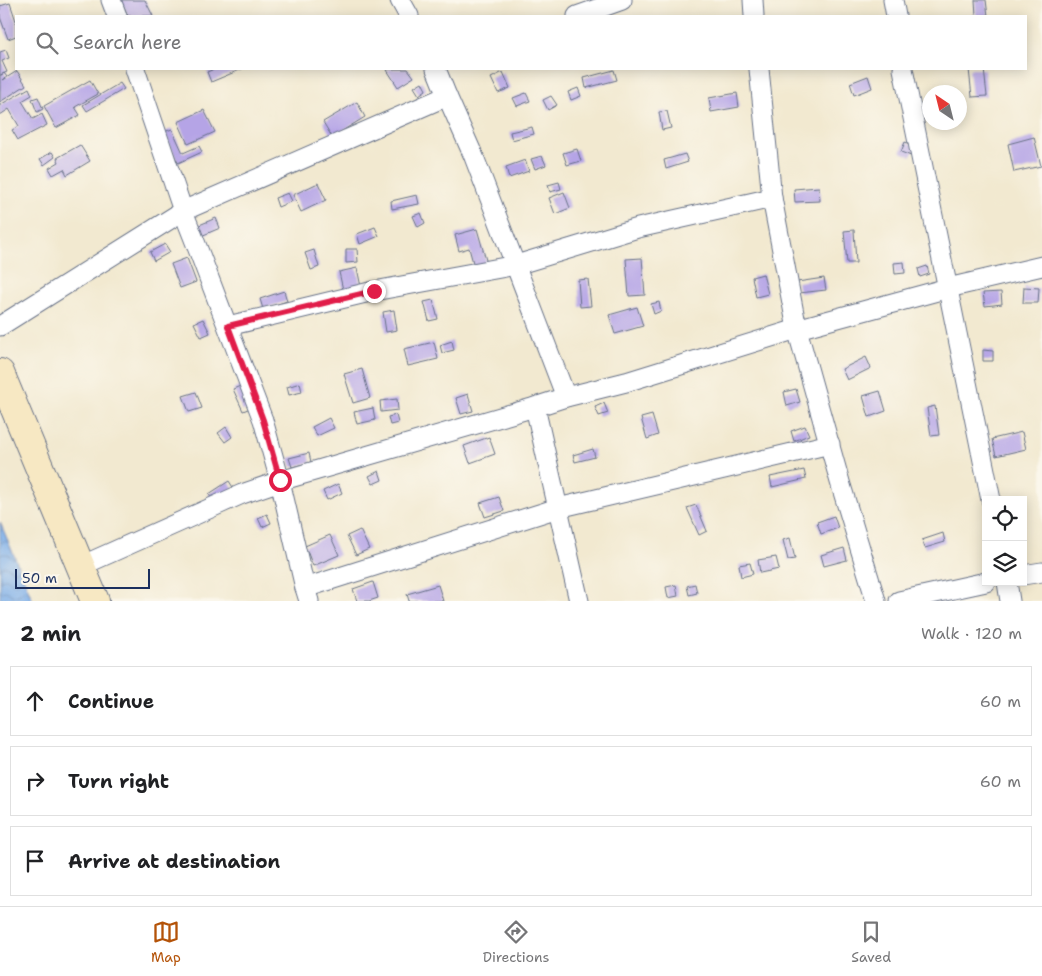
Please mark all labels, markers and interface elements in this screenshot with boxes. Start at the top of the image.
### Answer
search box [15,15,1027,70]
icon: search [33,29,61,57]
text: Search here [73,30,182,55]
north arrow [922,85,967,130]
route end [363,280,386,303]
route start [269,469,292,492]
map controls [982,496,1027,586]
button: locate [982,496,1027,541]
button: layers [982,541,1027,586]
scale bar [15,566,150,589]
text: 50 m [22,569,57,587]
text: 2 min [20,620,81,648]
text: Walk · 120 m [921,623,1022,644]
icon: ahead [21,687,49,715]
text: Continue [68,689,154,714]
text: 60 m [980,691,1021,712]
icon: right [21,767,49,795]
text: Turn right [68,769,169,794]
text: 60 m [980,771,1021,792]
icon: arrive [21,847,49,875]
text: Arrive at destination [68,849,280,874]
tab: Map [151,918,181,966]
tab: Directions [483,918,549,966]
tab: Saved [851,918,891,966]

